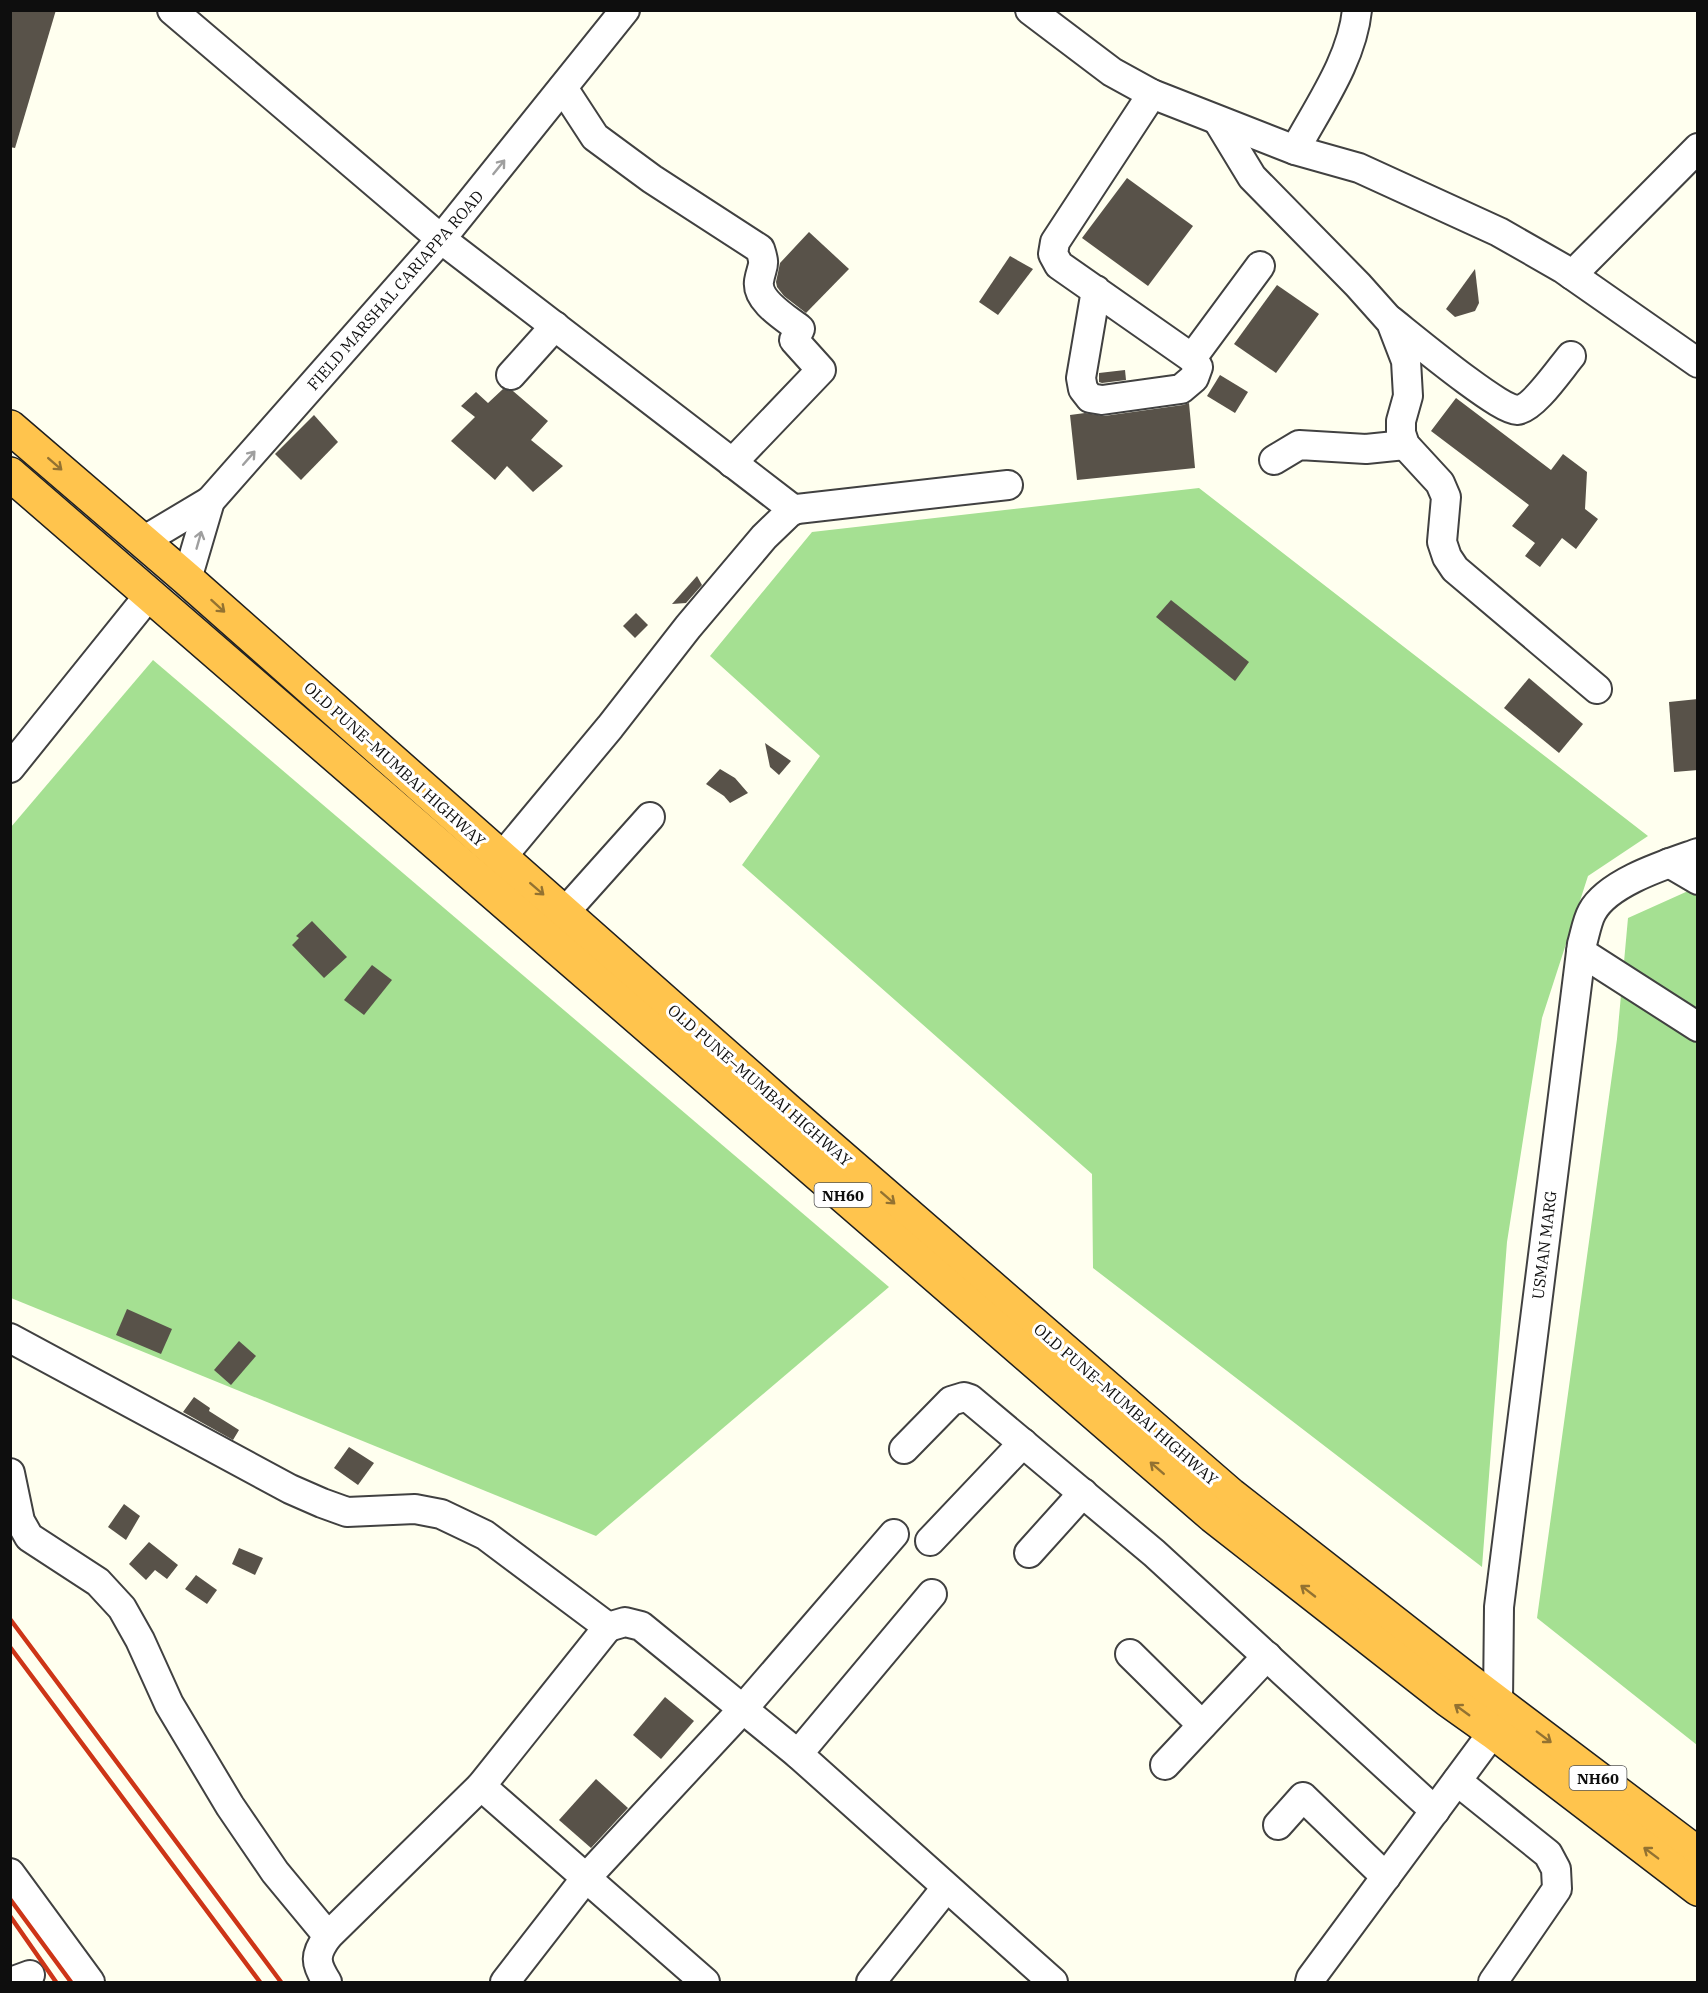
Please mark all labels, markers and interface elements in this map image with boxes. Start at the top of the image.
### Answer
one-way arrow [493,159,506,175]
street label: FIELD MARSHAL CARIAPPA ROAD [303,186,487,394]
one-way arrow [242,451,256,466]
one-way arrow [48,457,63,471]
one-way arrow [194,531,205,550]
one-way arrow [210,599,225,613]
street label: OLD PUNE–MUMBAI HIGHWAY [300,677,490,851]
one-way arrow [529,882,544,896]
street label: OLD PUNE–MUMBAI HIGHWAY [664,1000,856,1170]
road number: NH60 [814,1183,872,1207]
street label: USMAN MARG [1527,1190,1561,1300]
one-way arrow [880,1191,895,1205]
street label: OLD PUNE–MUMBAI HIGHWAY [1030,1319,1222,1489]
one-way arrow [1149,1461,1165,1474]
one-way arrow [1301,1584,1317,1597]
one-way arrow [1455,1704,1471,1716]
one-way arrow [1536,1731,1552,1744]
road number: NH60 [1570,1766,1626,1790]
one-way arrow [1643,1847,1659,1860]

